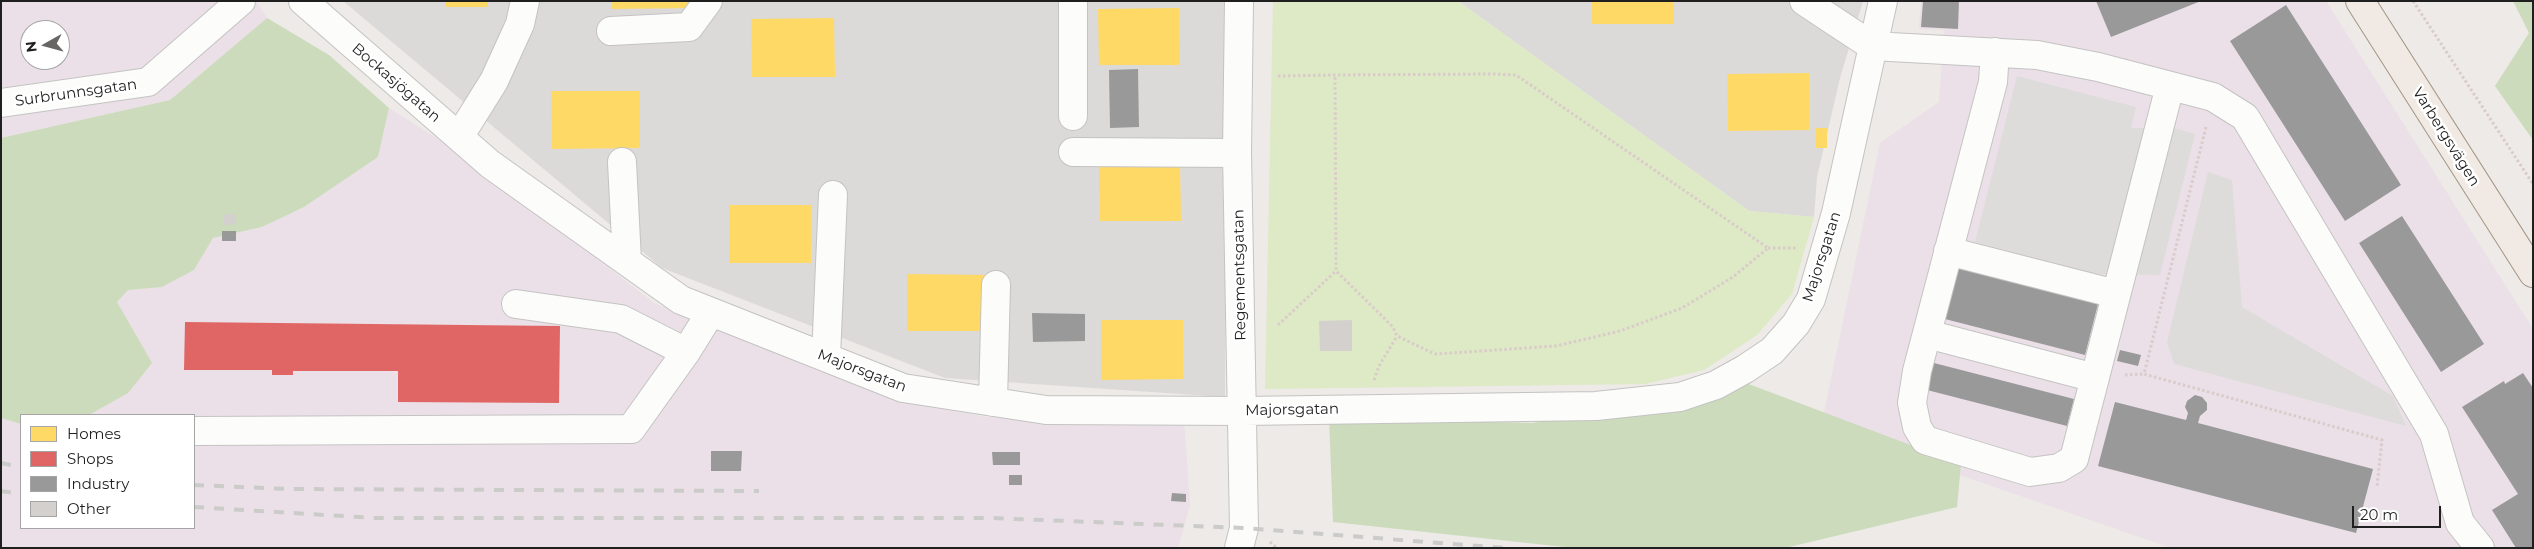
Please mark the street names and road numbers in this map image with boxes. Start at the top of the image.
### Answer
street label: Bockasjögatan [348,40,444,126]
street label: Surbrunnsgatan [14,76,138,110]
street label: Varbergsvägen [2408,84,2484,190]
street label: Regementsgatan [1230,209,1250,341]
street label: Majorsgatan [1799,210,1845,304]
street label: Majorsgatan [815,346,909,396]
street label: Majorsgatan [1245,400,1339,420]

